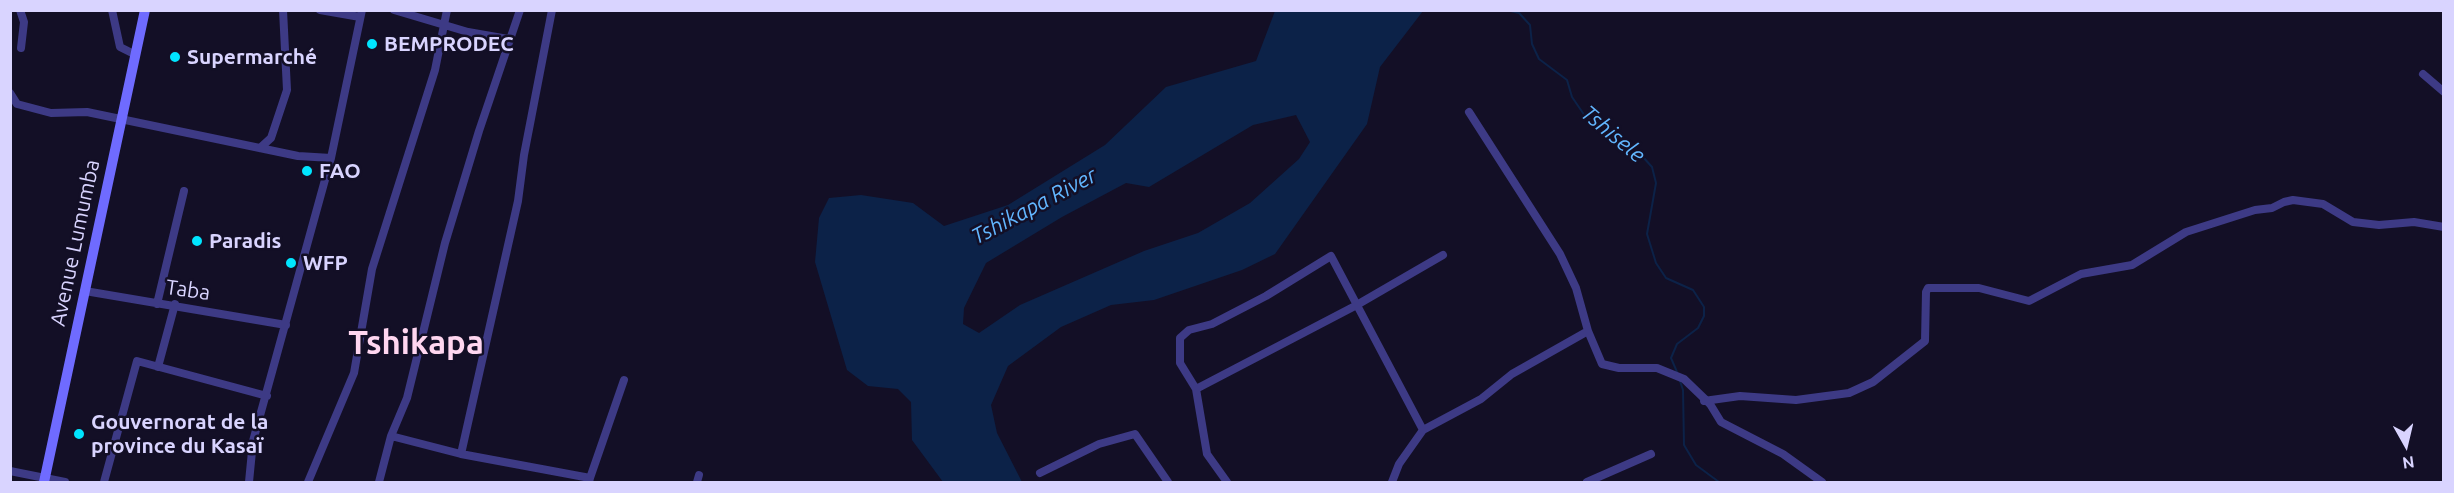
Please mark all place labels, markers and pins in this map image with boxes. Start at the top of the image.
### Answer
place label: BEMPRODEC [384,31,514,57]
marker: BEMPRODEC [365,37,379,51]
place label: Supermarché [187,44,317,70]
marker: Supermarché [168,50,182,64]
place label: FAO [319,158,361,184]
marker: FAO [300,164,314,178]
place label: Paradis [209,228,282,254]
marker: Paradis [190,234,204,248]
place label: WFP [303,250,348,276]
marker: WFP [284,256,298,270]
place label: Gouvernorat de la province du Kasaï [91,409,268,459]
marker: Gouvernorat de la province du Kasaï [72,427,86,441]

